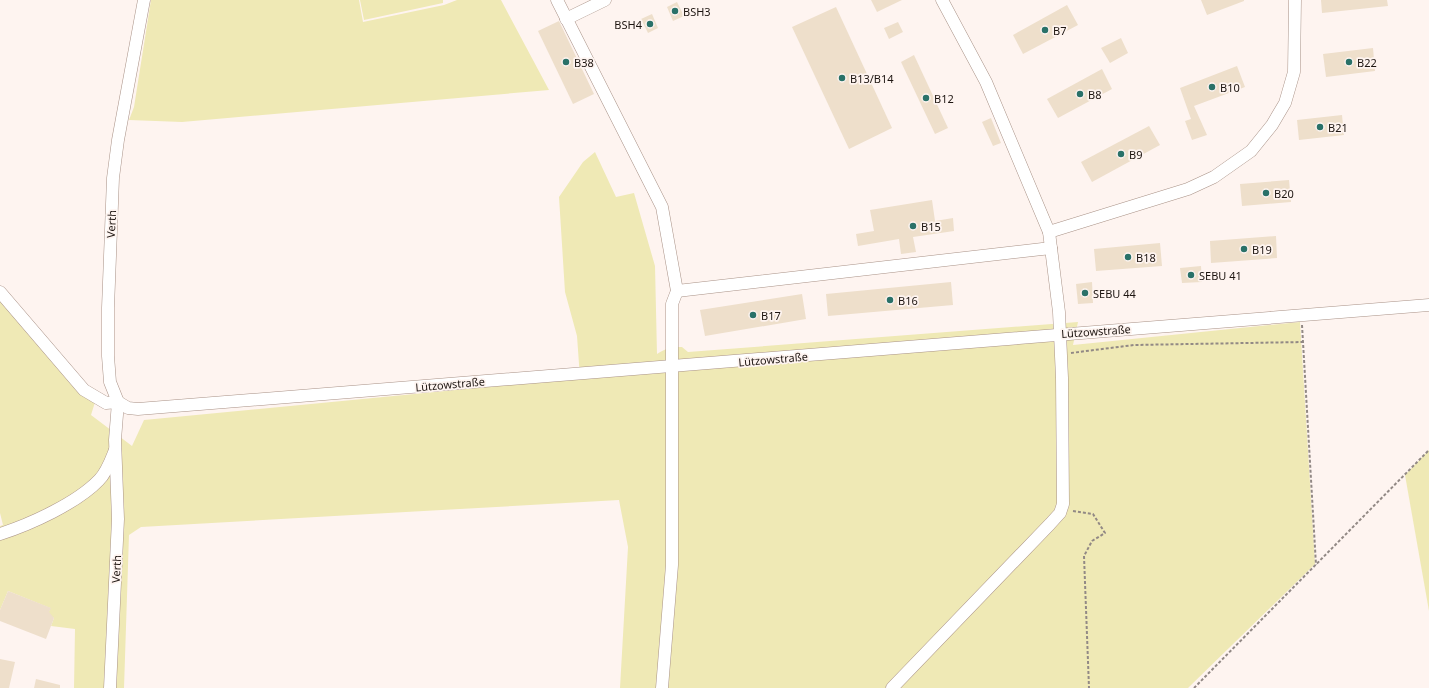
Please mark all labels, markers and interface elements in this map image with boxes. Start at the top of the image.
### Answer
place label: BSH3 [683,4,711,19]
marker: BSH3 [670,6,680,16]
place label: BSH4 [614,17,643,32]
marker: BSH4 [645,19,655,29]
place label: B7 [1053,23,1066,38]
marker: B7 [1040,25,1050,35]
place label: B38 [574,55,594,70]
place label: B22 [1357,55,1377,70]
marker: B38 [561,57,571,67]
marker: B22 [1344,57,1354,67]
place label: B13/B14 [850,71,894,86]
marker: B13/B14 [837,73,847,83]
place label: B10 [1220,80,1240,95]
marker: B10 [1207,82,1217,92]
place label: B8 [1088,87,1101,102]
marker: B8 [1075,89,1085,99]
place label: B12 [934,91,954,106]
marker: B12 [921,93,931,103]
place label: B21 [1328,120,1348,135]
marker: B21 [1315,122,1325,132]
place label: B9 [1129,147,1142,162]
marker: B9 [1116,149,1126,159]
place label: B20 [1274,186,1294,201]
marker: B20 [1261,188,1271,198]
street label: Verth [103,210,119,238]
place label: B15 [921,219,941,234]
marker: B15 [908,221,918,231]
place label: B19 [1252,242,1272,257]
marker: B19 [1239,244,1249,254]
place label: B18 [1136,250,1156,265]
marker: B18 [1123,252,1133,262]
place label: SEBU 41 [1199,268,1242,283]
marker: SEBU 41 [1186,270,1196,280]
place label: SEBU 44 [1093,286,1136,301]
marker: SEBU 44 [1080,288,1090,298]
place label: B16 [898,293,918,308]
marker: B16 [885,295,895,305]
place label: B17 [761,308,781,323]
marker: B17 [748,310,758,320]
street label: Lützowstraße [1061,321,1131,341]
street label: Lützowstraße [738,348,808,370]
street label: Lützowstraße [415,373,485,395]
street label: Verth [108,555,124,583]

